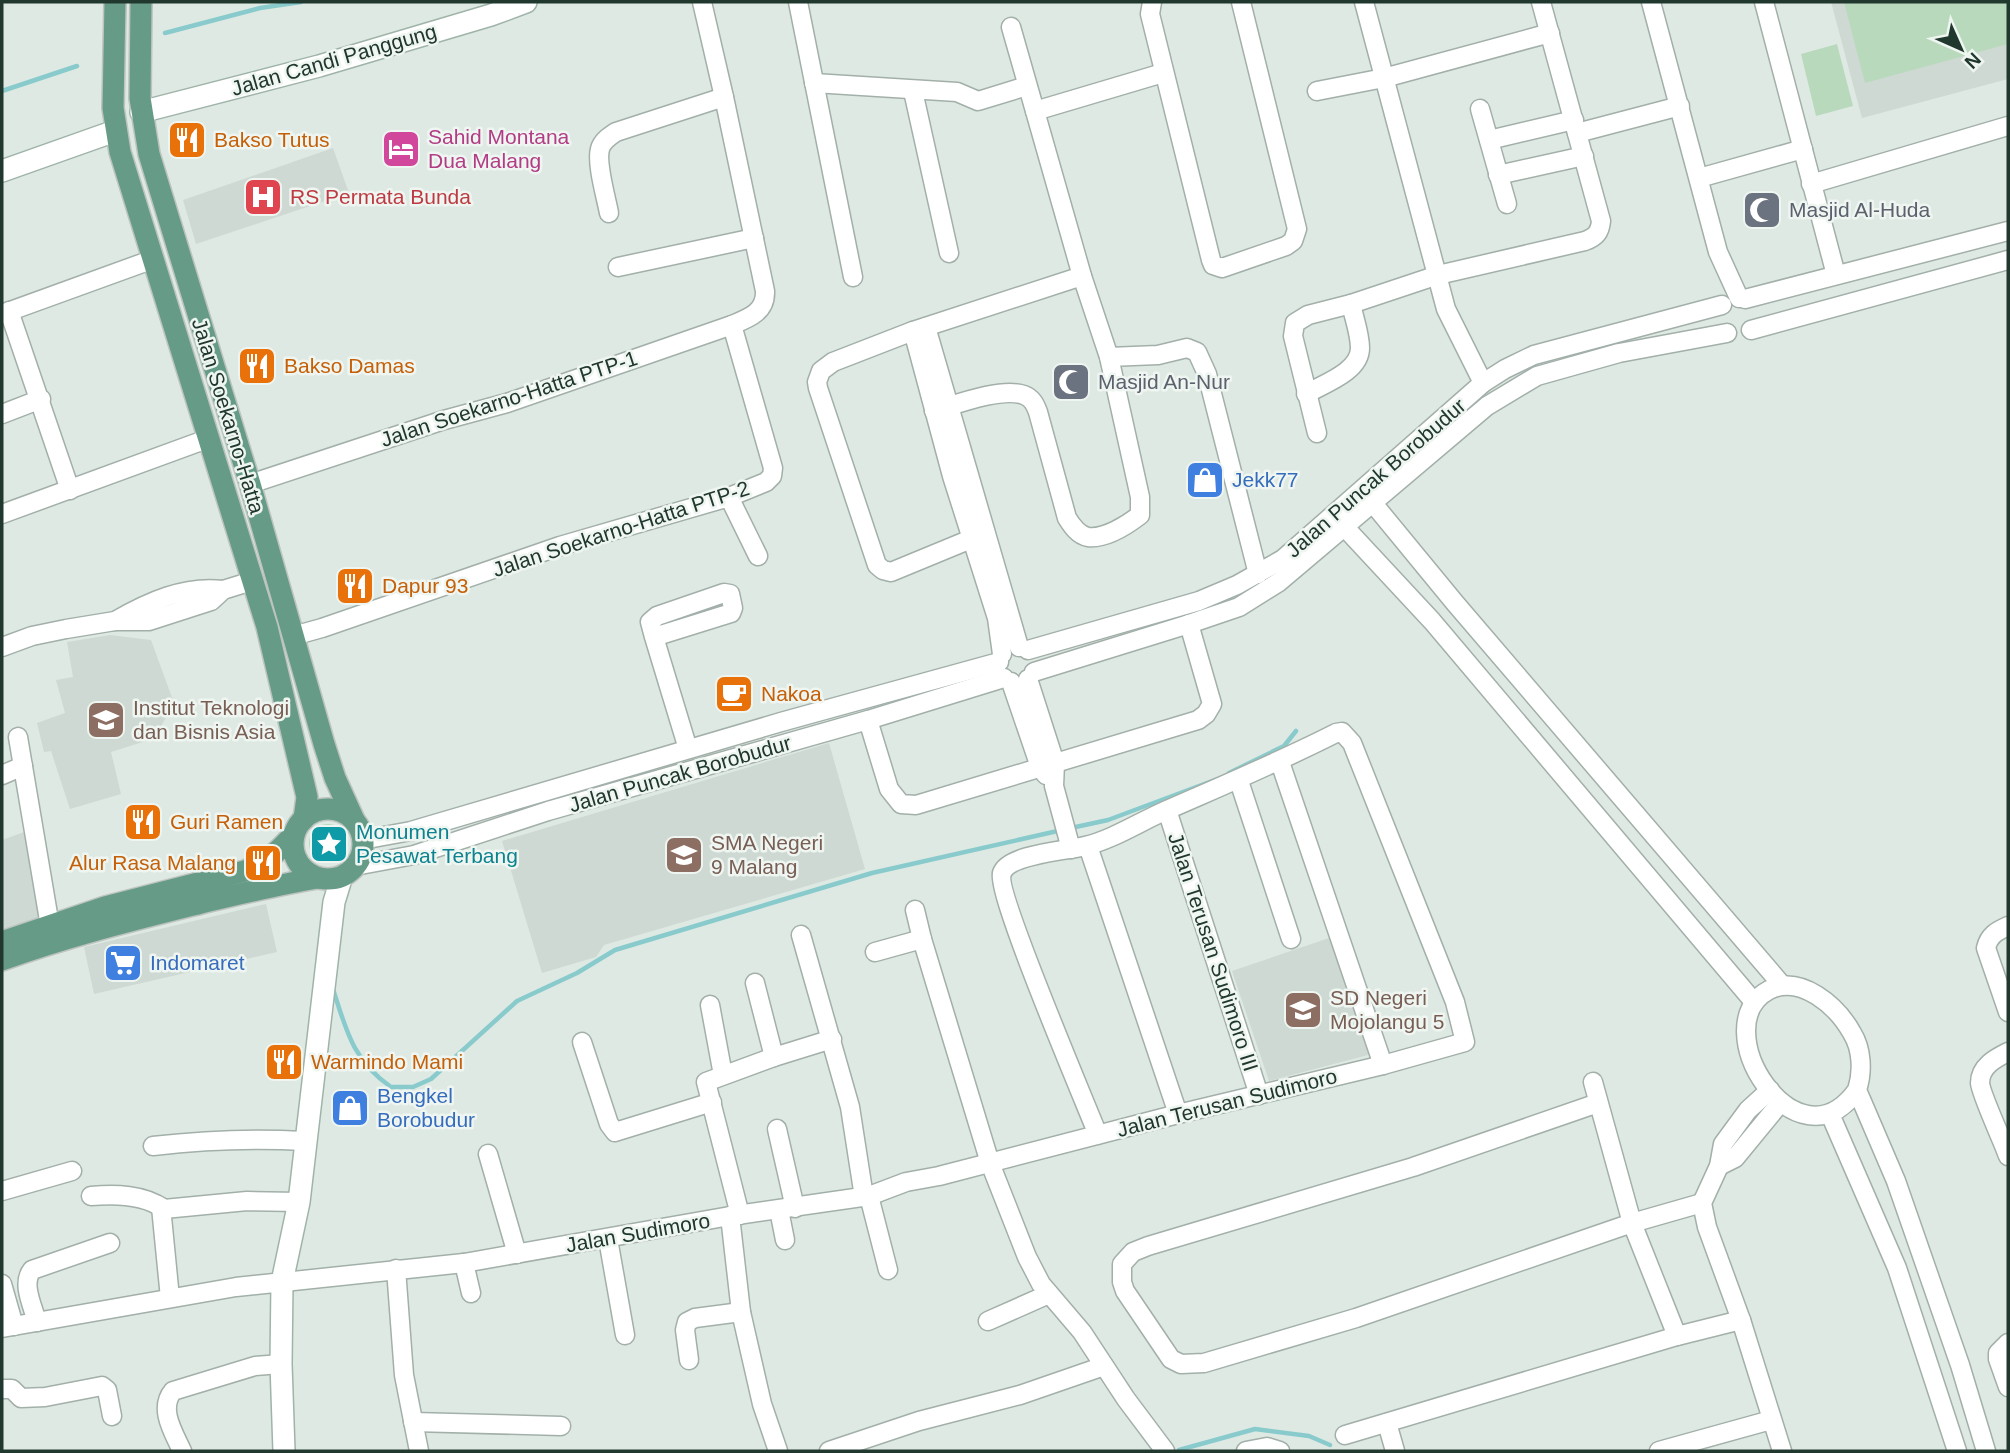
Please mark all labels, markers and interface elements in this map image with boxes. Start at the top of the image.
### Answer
north arrow [1926,14,1996,84]
street label: Jalan Candi Panggung [229,19,439,100]
text: N [1960,48,1985,73]
restaurant icon: Bakso Tutus [166,119,208,161]
place label: Sahid Montana Dua Malang [428,125,570,172]
place label: Bakso Tutus [214,128,330,151]
hotel icon: Sahid Montana Dua Malang [380,128,422,170]
hospital icon: RS Permata Bunda [242,176,284,218]
place label: RS Permata Bunda [290,185,471,208]
mosque icon: Masjid Al-Huda [1741,189,1783,231]
place label: Masjid Al-Huda [1789,198,1931,221]
street label: Jalan Soekarno-Hatta [188,315,269,517]
restaurant icon: Bakso Damas [236,345,278,387]
street label: Jalan Soekarno-Hatta PTP-1 [378,346,640,451]
place label: Bakso Damas [284,354,415,377]
mosque icon: Masjid An-Nur [1050,361,1092,403]
place label: Masjid An-Nur [1098,370,1230,393]
street label: Jalan Puncak Borobudur [1281,393,1470,562]
shop icon: Jekk77 [1184,459,1226,501]
place label: Jekk77 [1232,468,1299,491]
street label: Jalan Soekarno-Hatta PTP-2 [490,476,752,581]
restaurant icon: Dapur 93 [334,565,376,607]
place label: Dapur 93 [382,574,468,597]
cafe icon: Nakoa [713,673,755,715]
place label: Nakoa [761,682,822,705]
place label: Institut Teknologi dan Bisnis Asia [133,696,289,743]
school or university icon: Institut Teknologi dan Bisnis Asia [85,699,127,741]
street label: Jalan Puncak Borobudur [566,731,794,816]
restaurant icon: Guri Ramen [122,801,164,843]
place label: Guri Ramen [170,810,283,833]
place label: Monumen Pesawat Terbang [356,820,518,867]
place icon: Monumen Pesawat Terbang [308,823,350,865]
street label: Jalan Terusan Sudimoro III [1164,830,1263,1074]
place label: SMA Negeri 9 Malang [711,831,823,878]
school or university icon: SMA Negeri 9 Malang [663,834,705,876]
restaurant icon: Alur Rasa Malang [242,842,284,884]
place label: Alur Rasa Malang [69,851,236,874]
supermarket icon: Indomaret [102,942,144,984]
place label: Indomaret [150,951,245,974]
place label: SD Negeri Mojolangu 5 [1330,986,1444,1033]
school or university icon: SD Negeri Mojolangu 5 [1282,989,1324,1031]
restaurant icon: Warmindo Mami [263,1041,305,1083]
place label: Warmindo Mami [311,1050,463,1073]
street label: Jalan Terusan Sudimoro [1114,1064,1339,1141]
place label: Bengkel Borobudur [377,1084,475,1131]
shop icon: Bengkel Borobudur [329,1087,371,1129]
street label: Jalan Sudimoro [564,1209,712,1257]

